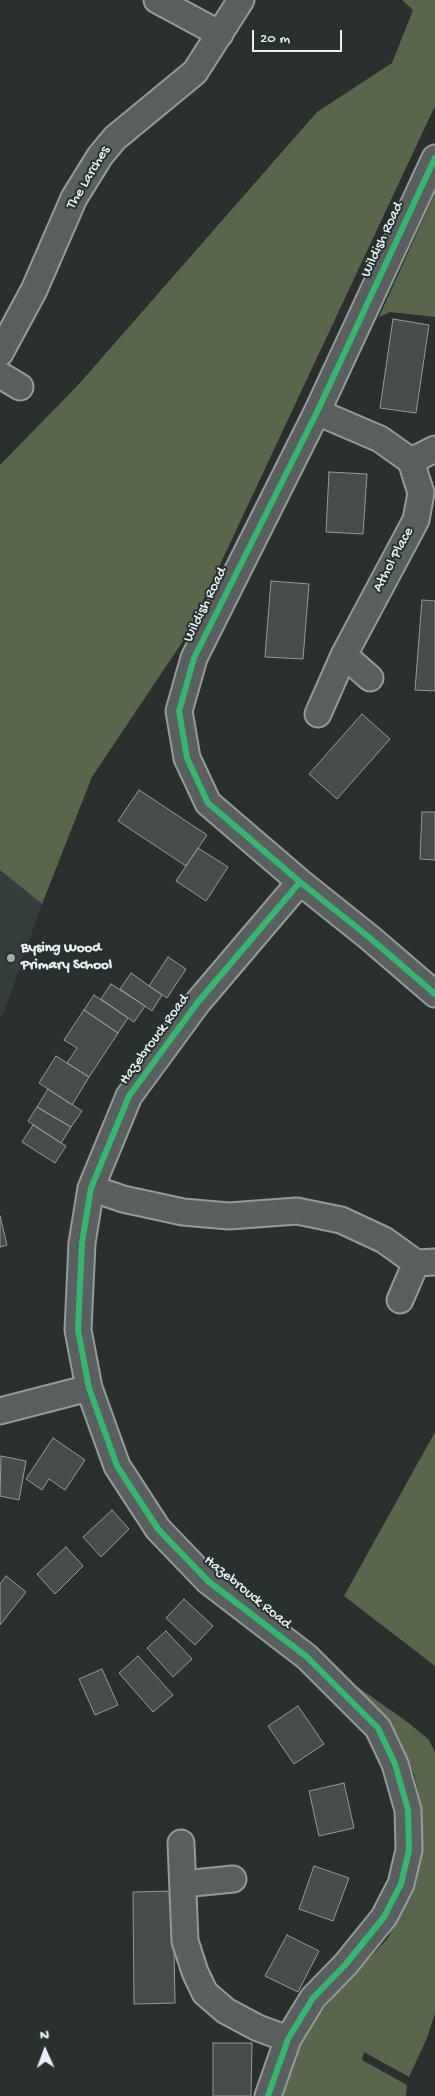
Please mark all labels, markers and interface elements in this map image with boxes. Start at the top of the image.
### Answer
scale bar [255,20,345,52]
text: 20 m [260,30,290,48]
street label: The Larches [63,143,115,213]
street label: Wildish Road [358,199,408,281]
street label: Athol Place [370,525,418,595]
street label: Wildish Road [180,565,232,645]
place label: Bysing Wood Primary School [21,940,112,975]
marker: Bysing Wood Primary School [5,952,17,964]
street label: Hazebrouck Road [116,991,194,1089]
street label: Hazebrouck Road [200,1552,294,1634]
north arrow [20,2026,70,2076]
text: N [40,2027,49,2044]

